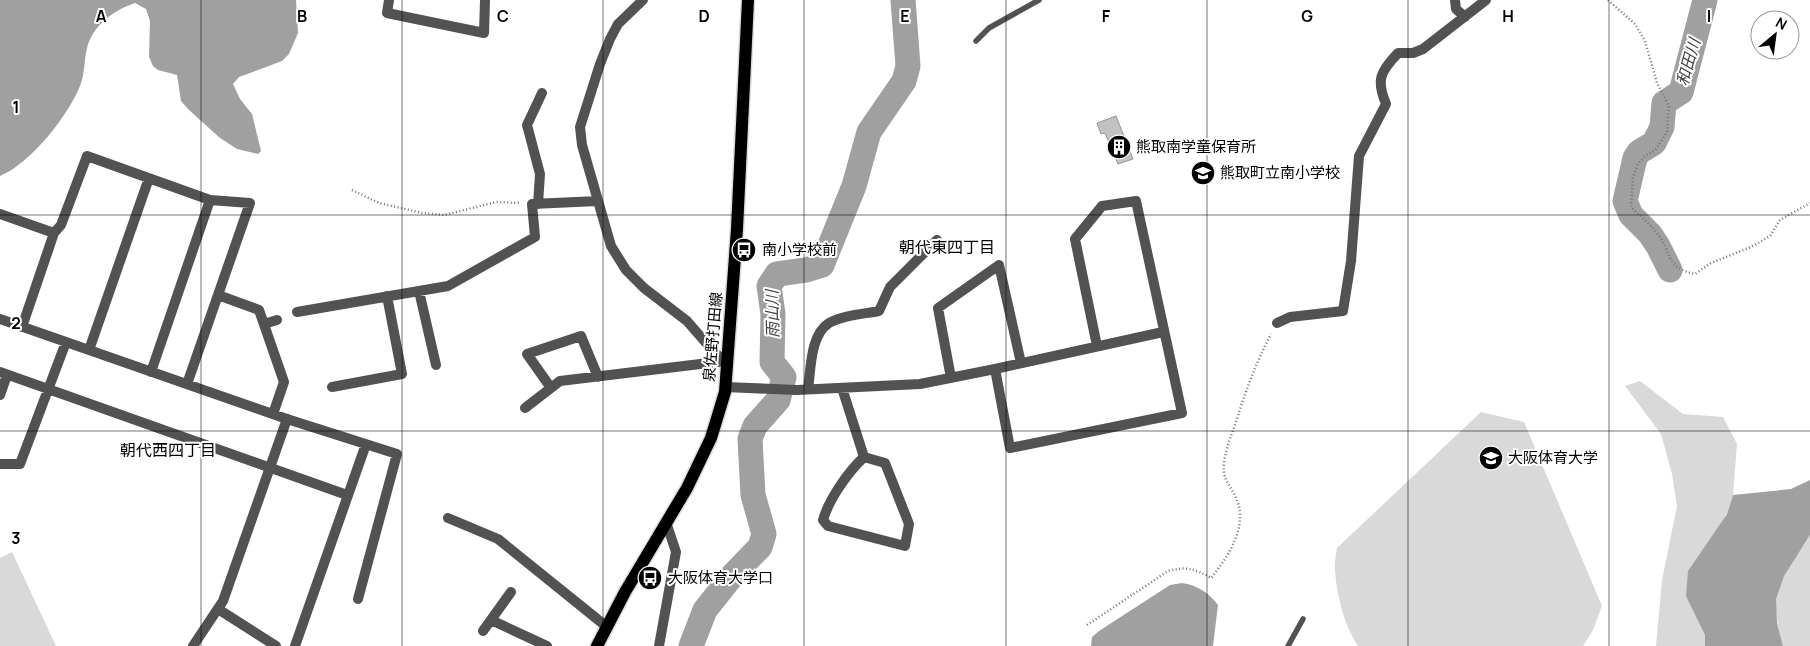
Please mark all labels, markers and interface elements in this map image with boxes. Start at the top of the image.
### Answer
text: A [96,5,107,27]
text: B [297,5,307,27]
text: C [497,5,509,27]
text: D [698,5,710,27]
text: E [900,5,910,27]
text: F [1102,5,1111,27]
text: G [1301,5,1313,27]
text: H [1502,5,1514,27]
text: I [1707,5,1711,27]
north arrow [1750,10,1800,60]
text: N [1773,12,1791,34]
water label: 和田川 [1671,34,1706,88]
text: 1 [12,96,20,118]
building icon: 熊取南学童保育所 [1106,134,1132,160]
place label: 熊取南学童保育所 [1136,136,1256,157]
school or university icon: 熊取町立南小学校 [1190,160,1216,186]
place label: 熊取町立南小学校 [1220,162,1340,183]
district label: 朝代東四丁目 [899,236,995,258]
bus stop icon: 南小学校前 [731,237,757,263]
place label: 南小学校前 [762,239,837,260]
water label: 雨山川 [761,288,783,338]
street label: 泉佐野打田線 [698,291,727,383]
text: 2 [11,312,21,334]
district label: 朝代西四丁目 [120,439,216,461]
school or university icon: 大阪体育大学 [1478,445,1504,471]
place label: 大阪体育大学 [1508,447,1598,468]
text: 3 [11,527,21,549]
bus stop icon: 大阪体育大学口 [637,565,663,591]
place label: 大阪体育大学口 [668,567,773,588]

